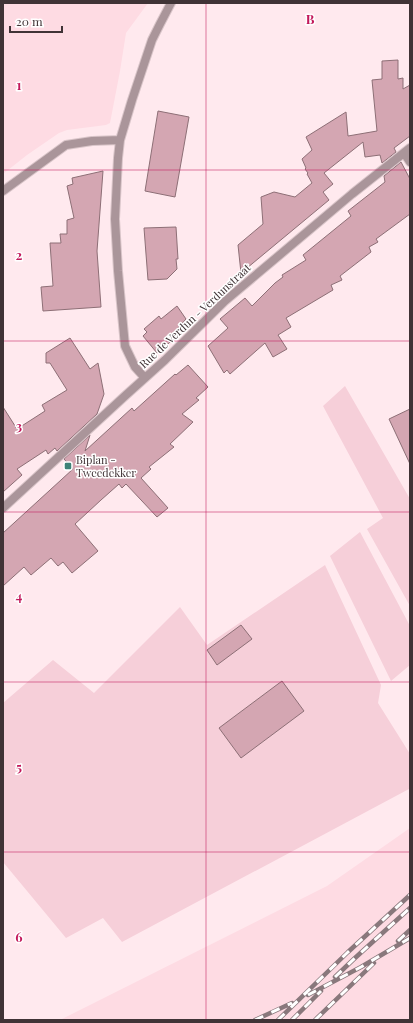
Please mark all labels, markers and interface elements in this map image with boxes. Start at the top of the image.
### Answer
scale bar [10,8,62,34]
text: B [306,10,315,27]
text: 20 m [16,13,43,29]
text: 1 [17,76,22,93]
text: 2 [16,246,23,263]
street label: Rue de Verdun - Verdunstraat [136,260,254,371]
text: 3 [16,417,22,434]
place label: Biplan - Tweedekker [76,452,136,480]
marker: Biplan - Tweedekker [63,461,73,471]
text: 4 [16,587,23,604]
text: 5 [16,758,22,775]
text: 6 [15,928,23,945]

